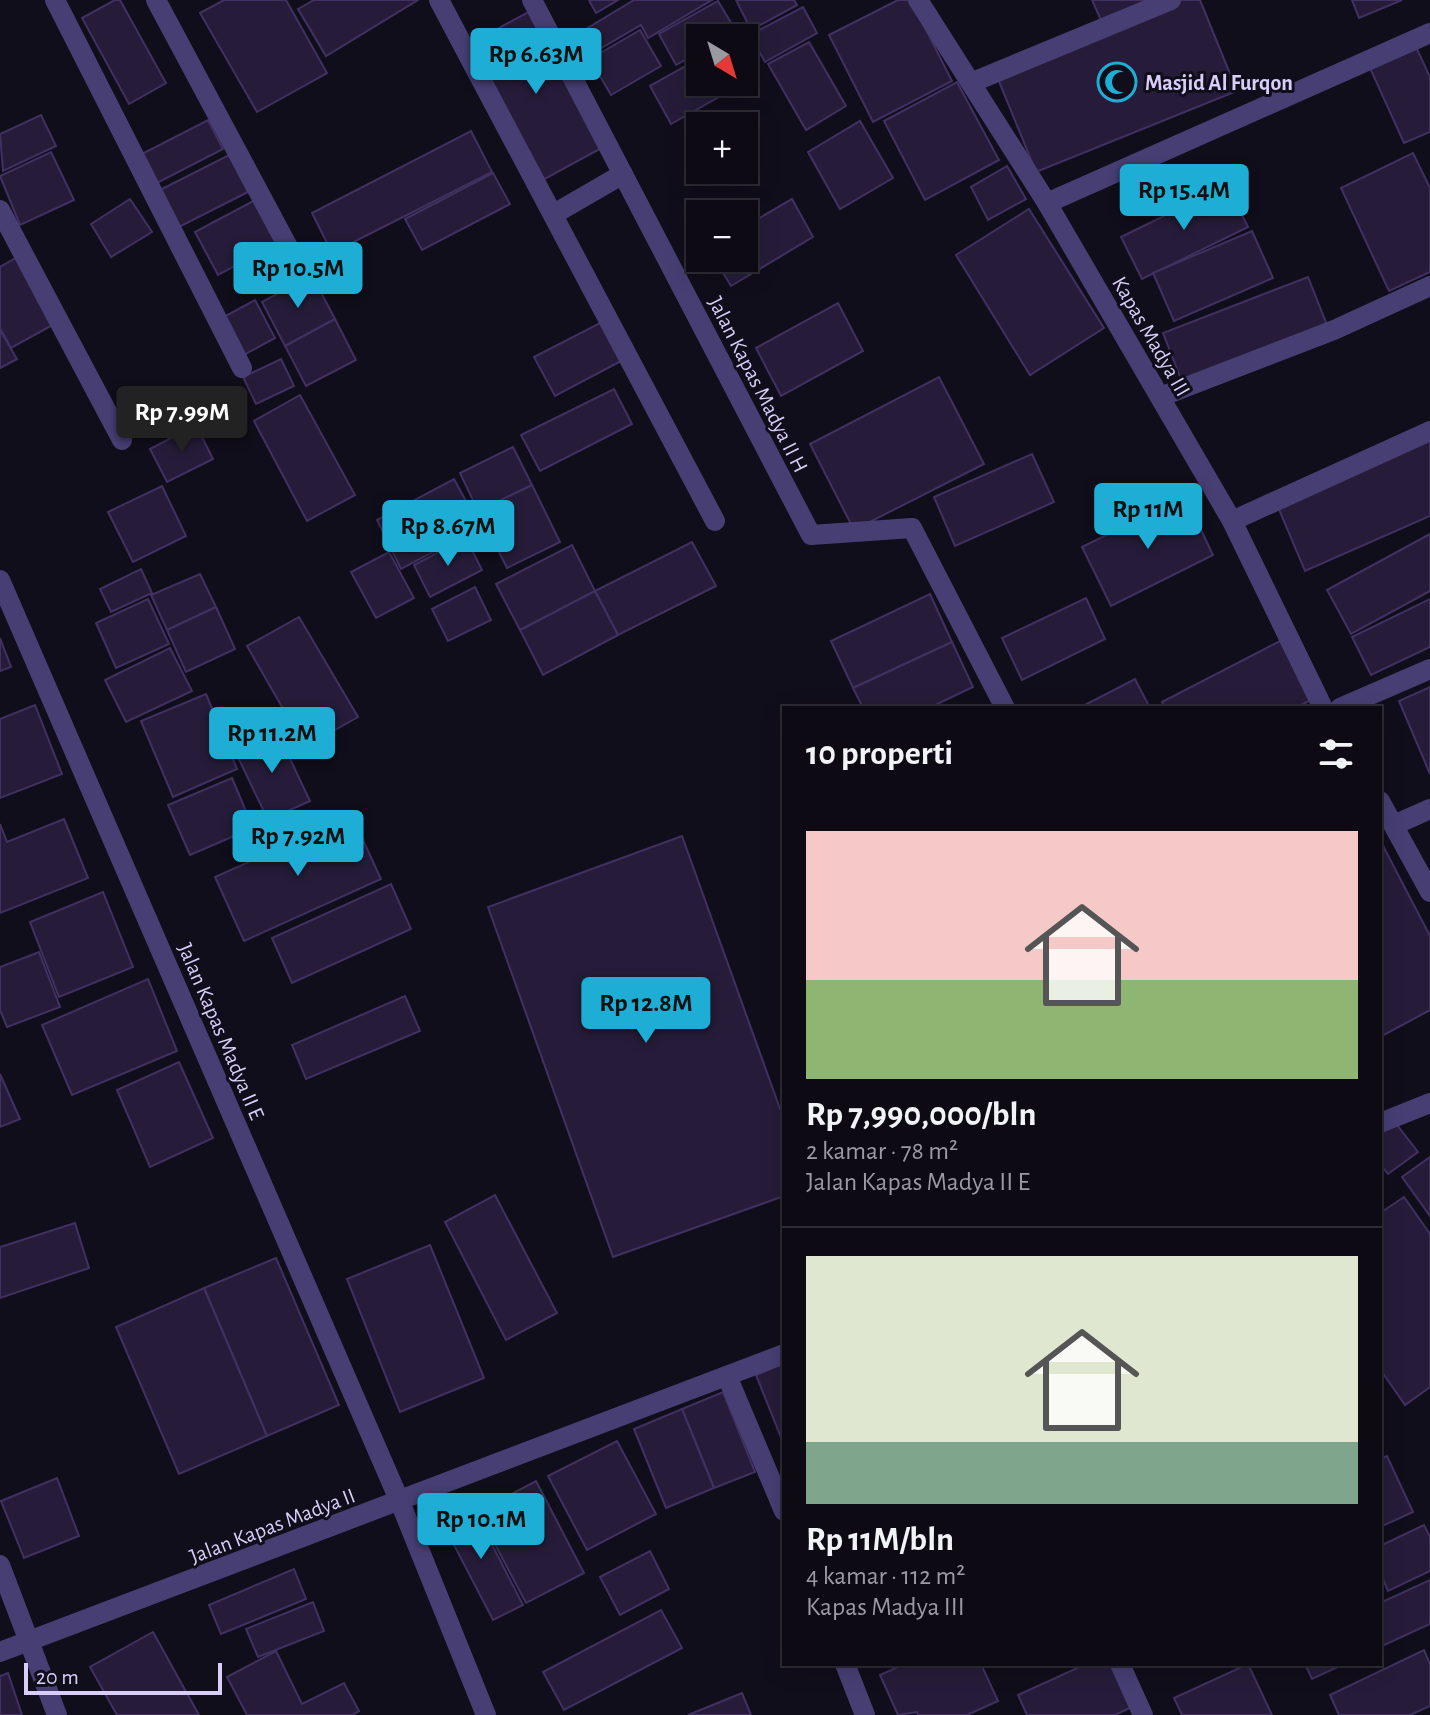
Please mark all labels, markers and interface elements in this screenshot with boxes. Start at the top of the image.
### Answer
north arrow [686,24,758,96]
map controls [686,24,758,272]
pin: Rp 6.63M [453,28,619,96]
text: Rp 6.63M [488,41,584,67]
mosque icon: Masjid Al Furqon [1096,61,1138,103]
place label: Masjid Al Furqon [1145,72,1293,95]
button: + [686,112,758,184]
pin: Rp 15.4M [1101,164,1267,232]
text: Rp 15.4M [1138,177,1230,203]
button: − [686,200,758,272]
pin: Rp 10.5M [215,242,381,310]
text: Rp 10.5M [251,255,345,281]
street label: Kapas Madya III [1108,273,1194,400]
street label: Jalan Kapas Madya II H [704,293,812,476]
pin: Rp 7.99M [99,386,265,454]
text: Rp 7.99M [134,399,230,425]
pin: Rp 11M [1083,483,1213,551]
text: Rp 11M [1112,496,1184,522]
pin: Rp 8.67M [365,500,531,568]
text: Rp 8.67M [400,513,496,539]
pin: Rp 11.2M [189,707,355,775]
text: Rp 11.2M [227,720,317,746]
icon: filters [1314,732,1358,776]
text: 10 properti [806,737,953,771]
pin: Rp 7.92M [215,810,381,878]
text: Rp 7.92M [251,823,345,849]
icon: home [1010,883,1154,1027]
street label: Jalan Kapas Madya II E [174,940,268,1123]
pin: Rp 12.8M [563,977,729,1045]
text: Rp 12.8M [599,990,693,1016]
text: Rp 7,990,000/bln [806,1098,1036,1132]
text: 2 kamar · 78 m² [806,1138,958,1164]
text: Jalan Kapas Madya II E [806,1169,1030,1195]
icon: home [1010,1308,1154,1452]
street label: Jalan Kapas Madya II [187,1484,358,1568]
pin: Rp 10.1M [398,1493,564,1561]
text: Rp 10.1M [435,1506,527,1532]
text: Rp 11M/bln [806,1523,954,1557]
text: 4 kamar · 112 m² [806,1563,965,1589]
text: Kapas Madya III [806,1594,965,1620]
scale bar [24,1659,222,1695]
text: 20 m [36,1666,79,1688]

